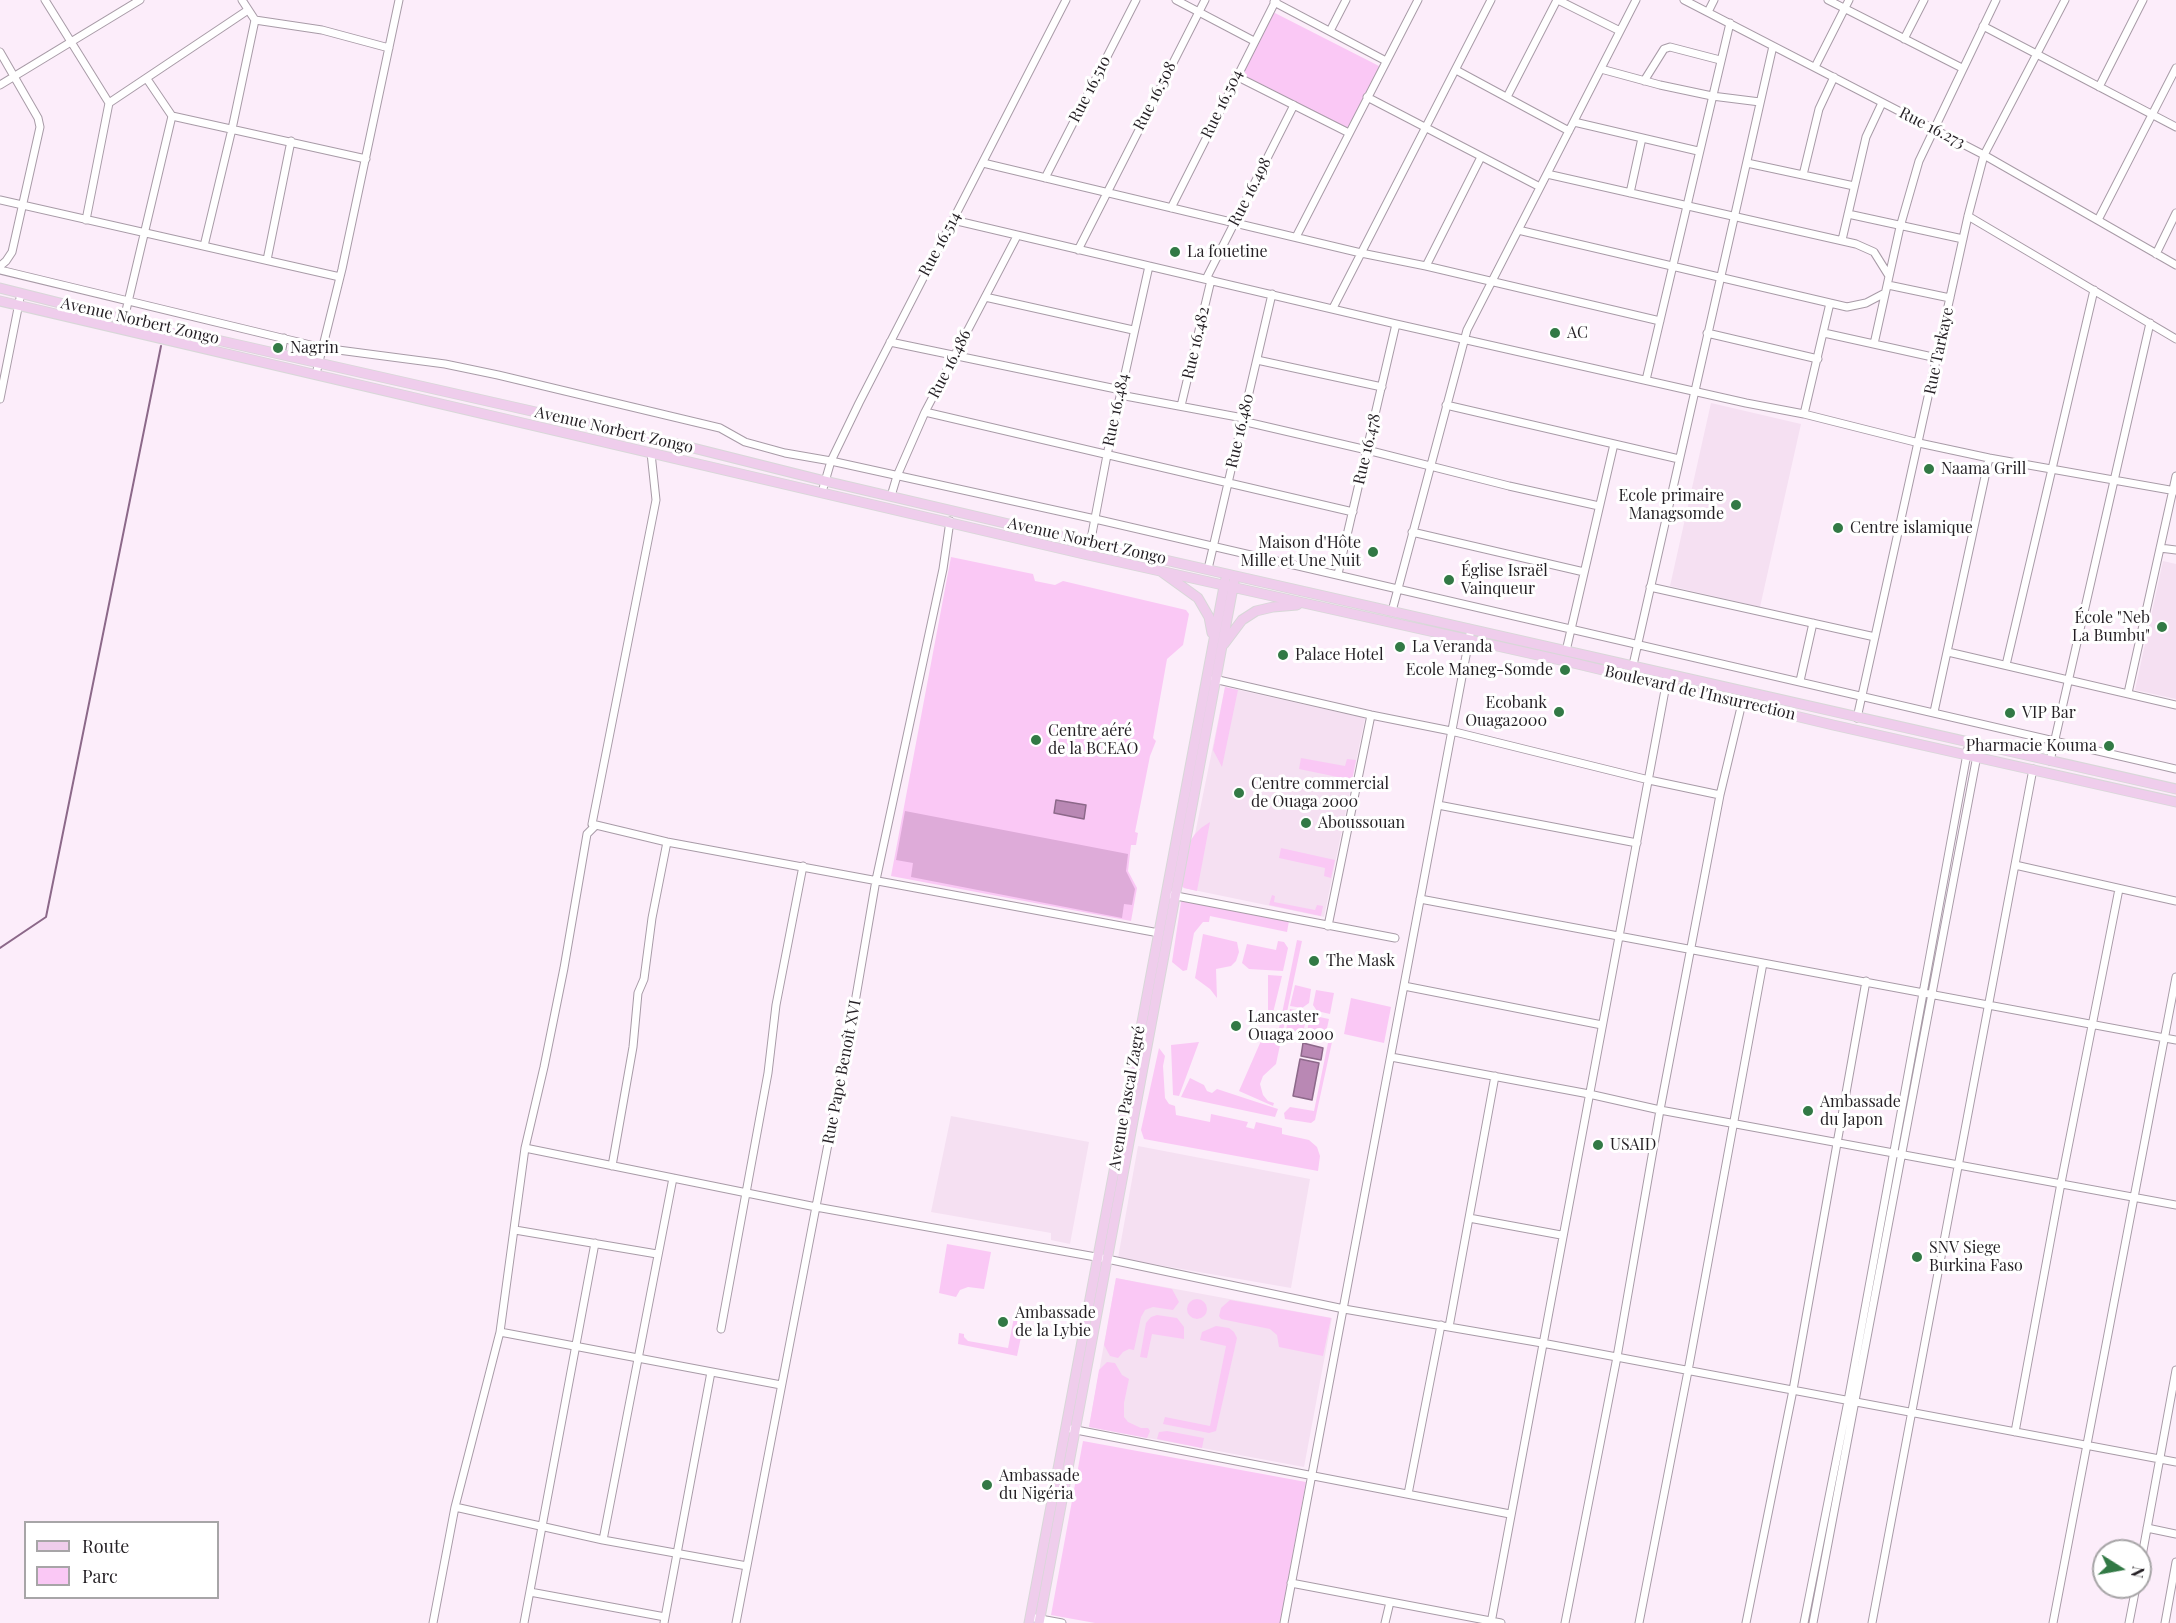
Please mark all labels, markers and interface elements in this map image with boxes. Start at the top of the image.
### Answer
street label: Rue 16.510 [1065,53,1115,125]
street label: Rue 16.508 [1130,58,1180,134]
street label: Rue 16.504 [1197,66,1247,142]
street label: Rue 16.273 [1896,103,1968,153]
street label: Rue 16.498 [1225,155,1275,229]
street label: Rue 16.514 [915,208,965,280]
place label: La fouetine [1187,242,1268,262]
marker: La fouetine [1168,245,1182,259]
street label: Avenue Norbert Zongo [59,293,221,349]
street label: Rue 16.482 [1178,305,1214,381]
street label: Rue Tarkaye [1920,306,1958,396]
place label: AC [1567,323,1588,343]
street label: Rue 16.486 [925,326,975,402]
marker: AC [1548,326,1562,340]
place label: Nagrin [290,338,339,358]
marker: Nagrin [271,341,285,355]
street label: Rue 16.484 [1099,372,1133,448]
street label: Rue 16.480 [1222,392,1258,470]
street label: Avenue Norbert Zongo [533,402,695,458]
street label: Rue 16.478 [1349,412,1385,486]
place label: Naama Grill [1941,459,2026,479]
marker: Naama Grill [1922,462,1936,476]
place label: Ecole primaire Managsomde [1619,486,1724,524]
marker: Ecole primaire Managsomde [1729,498,1743,512]
street label: Avenue Norbert Zongo [1006,513,1168,569]
place label: Centre islamique [1850,518,1973,538]
marker: Centre islamique [1831,521,1845,535]
place label: Maison d'Hôte Mille et Une Nuit [1241,533,1361,571]
marker: Maison d'Hôte Mille et Une Nuit [1366,545,1380,559]
place label: Église Israël Vainqueur [1461,561,1548,599]
marker: Église Israël Vainqueur [1442,573,1456,587]
place label: École "Neb La Bumbu" [2072,608,2150,646]
marker: École "Neb La Bumbu" [2155,620,2169,634]
place label: La Veranda [1412,637,1492,657]
marker: La Veranda [1393,640,1407,654]
place label: Palace Hotel [1295,645,1384,665]
marker: Palace Hotel [1276,648,1290,662]
place label: Ecole Maneg-Somde [1406,660,1553,680]
street label: Boulevard de l'Insurrection [1603,662,1797,724]
marker: Ecole Maneg-Somde [1558,663,1572,677]
place label: Ecobank Ouaga2000 [1465,693,1547,731]
place label: VIP Bar [2022,703,2076,723]
marker: Ecobank Ouaga2000 [1552,705,1566,719]
marker: VIP Bar [2003,706,2017,720]
place label: Centre aéré de la BCEAO [1048,721,1138,759]
marker: Centre aéré de la BCEAO [1029,733,1043,747]
place label: Pharmacie Kouma [1966,736,2097,756]
marker: Pharmacie Kouma [2102,739,2116,753]
place label: Centre commercial de Ouaga 2000 [1251,774,1389,812]
marker: Centre commercial de Ouaga 2000 [1232,786,1246,800]
place label: Aboussouan [1318,813,1405,833]
marker: Aboussouan [1299,816,1313,830]
place label: The Mask [1326,951,1395,971]
marker: The Mask [1307,954,1321,968]
street label: Rue Pape Benoît XVI [819,998,865,1146]
place label: Lancaster Ouaga 2000 [1248,1007,1334,1045]
marker: Lancaster Ouaga 2000 [1229,1019,1243,1033]
street label: Avenue Pascal Zagré [1105,1024,1149,1172]
place label: Ambassade du Japon [1820,1092,1901,1130]
marker: Ambassade du Japon [1801,1104,1815,1118]
place label: USAID [1610,1135,1656,1155]
marker: USAID [1591,1138,1605,1152]
place label: SNV Siege Burkina Faso [1929,1238,2023,1276]
marker: SNV Siege Burkina Faso [1910,1250,1924,1264]
place label: Ambassade de la Lybie [1015,1303,1096,1341]
marker: Ambassade de la Lybie [996,1315,1010,1329]
place label: Ambassade du Nigéria [999,1466,1080,1504]
marker: Ambassade du Nigéria [980,1478,994,1492]
legend [24,1521,219,1599]
text: Route [82,1534,129,1558]
north arrow [2092,1539,2152,1599]
text: Parc [82,1564,118,1588]
text: N [2127,1564,2150,1580]

